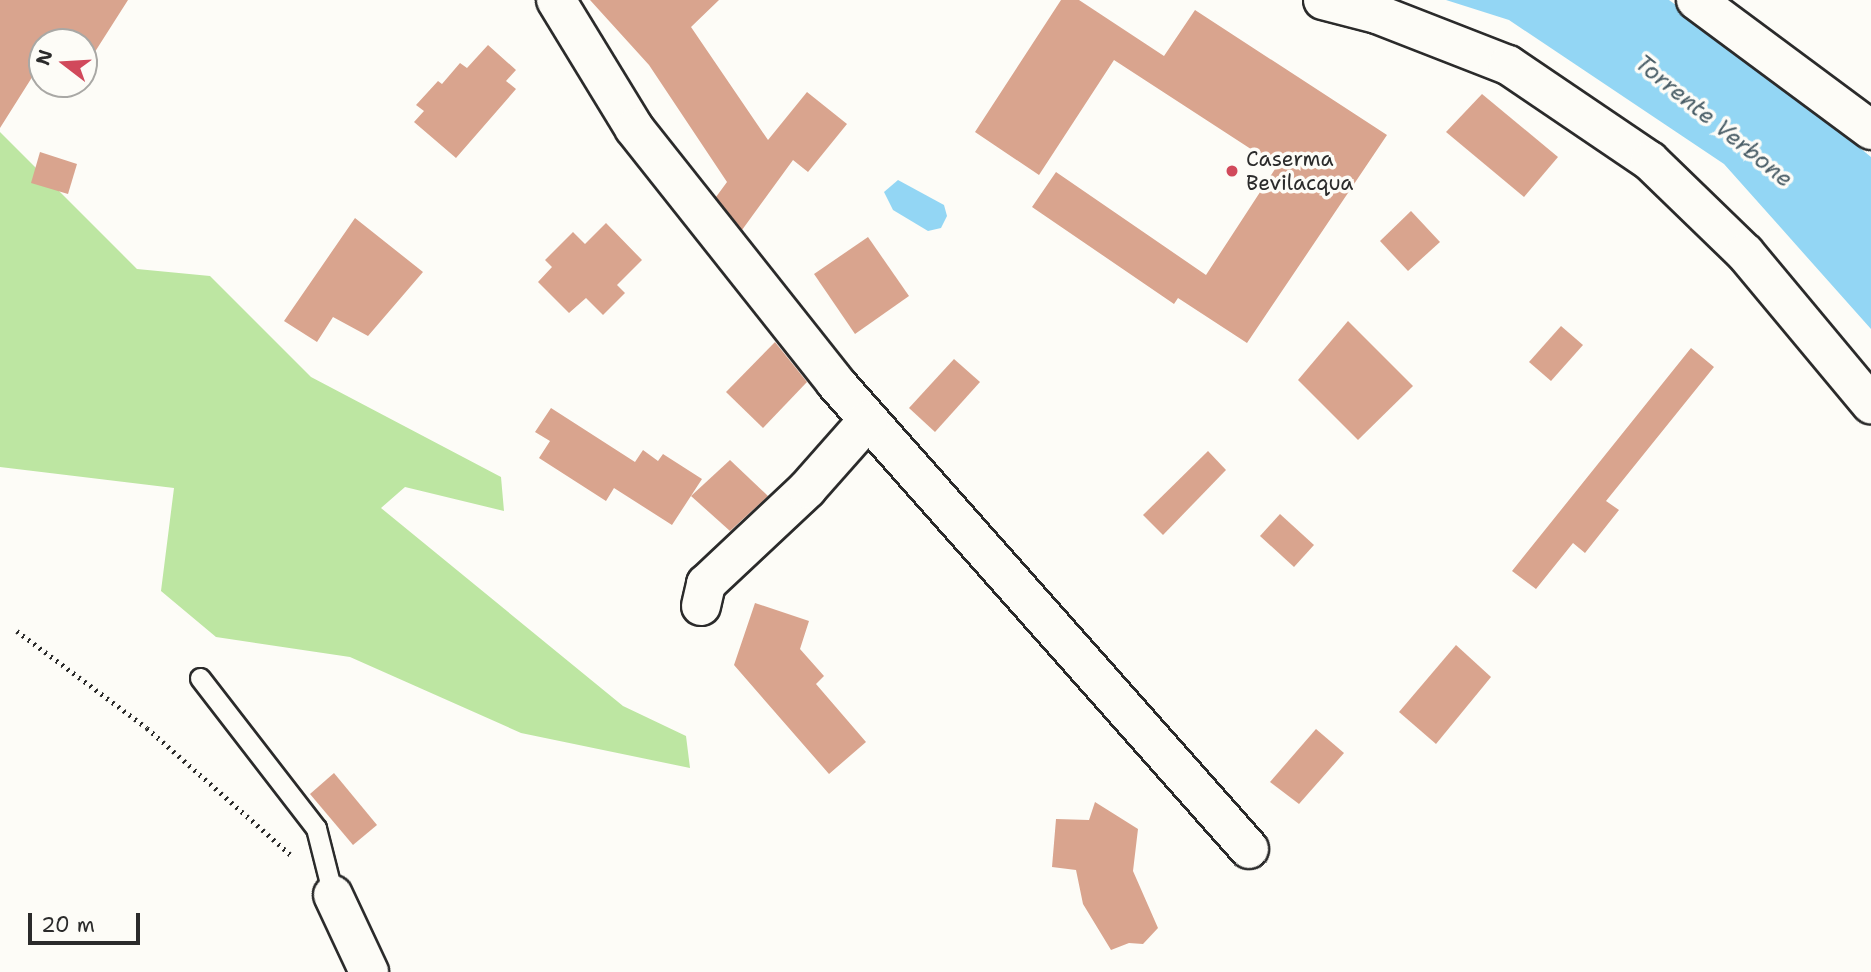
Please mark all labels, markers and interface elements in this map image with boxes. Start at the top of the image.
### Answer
north arrow [28,28,98,98]
text: N [30,46,59,68]
water label: Torrente Verbone [1630,49,1798,193]
place label: Caserma Bevilacqua [1246,146,1353,196]
marker: Caserma Bevilacqua [1224,163,1240,179]
scale bar [32,898,144,942]
text: 20 m [41,911,95,939]

